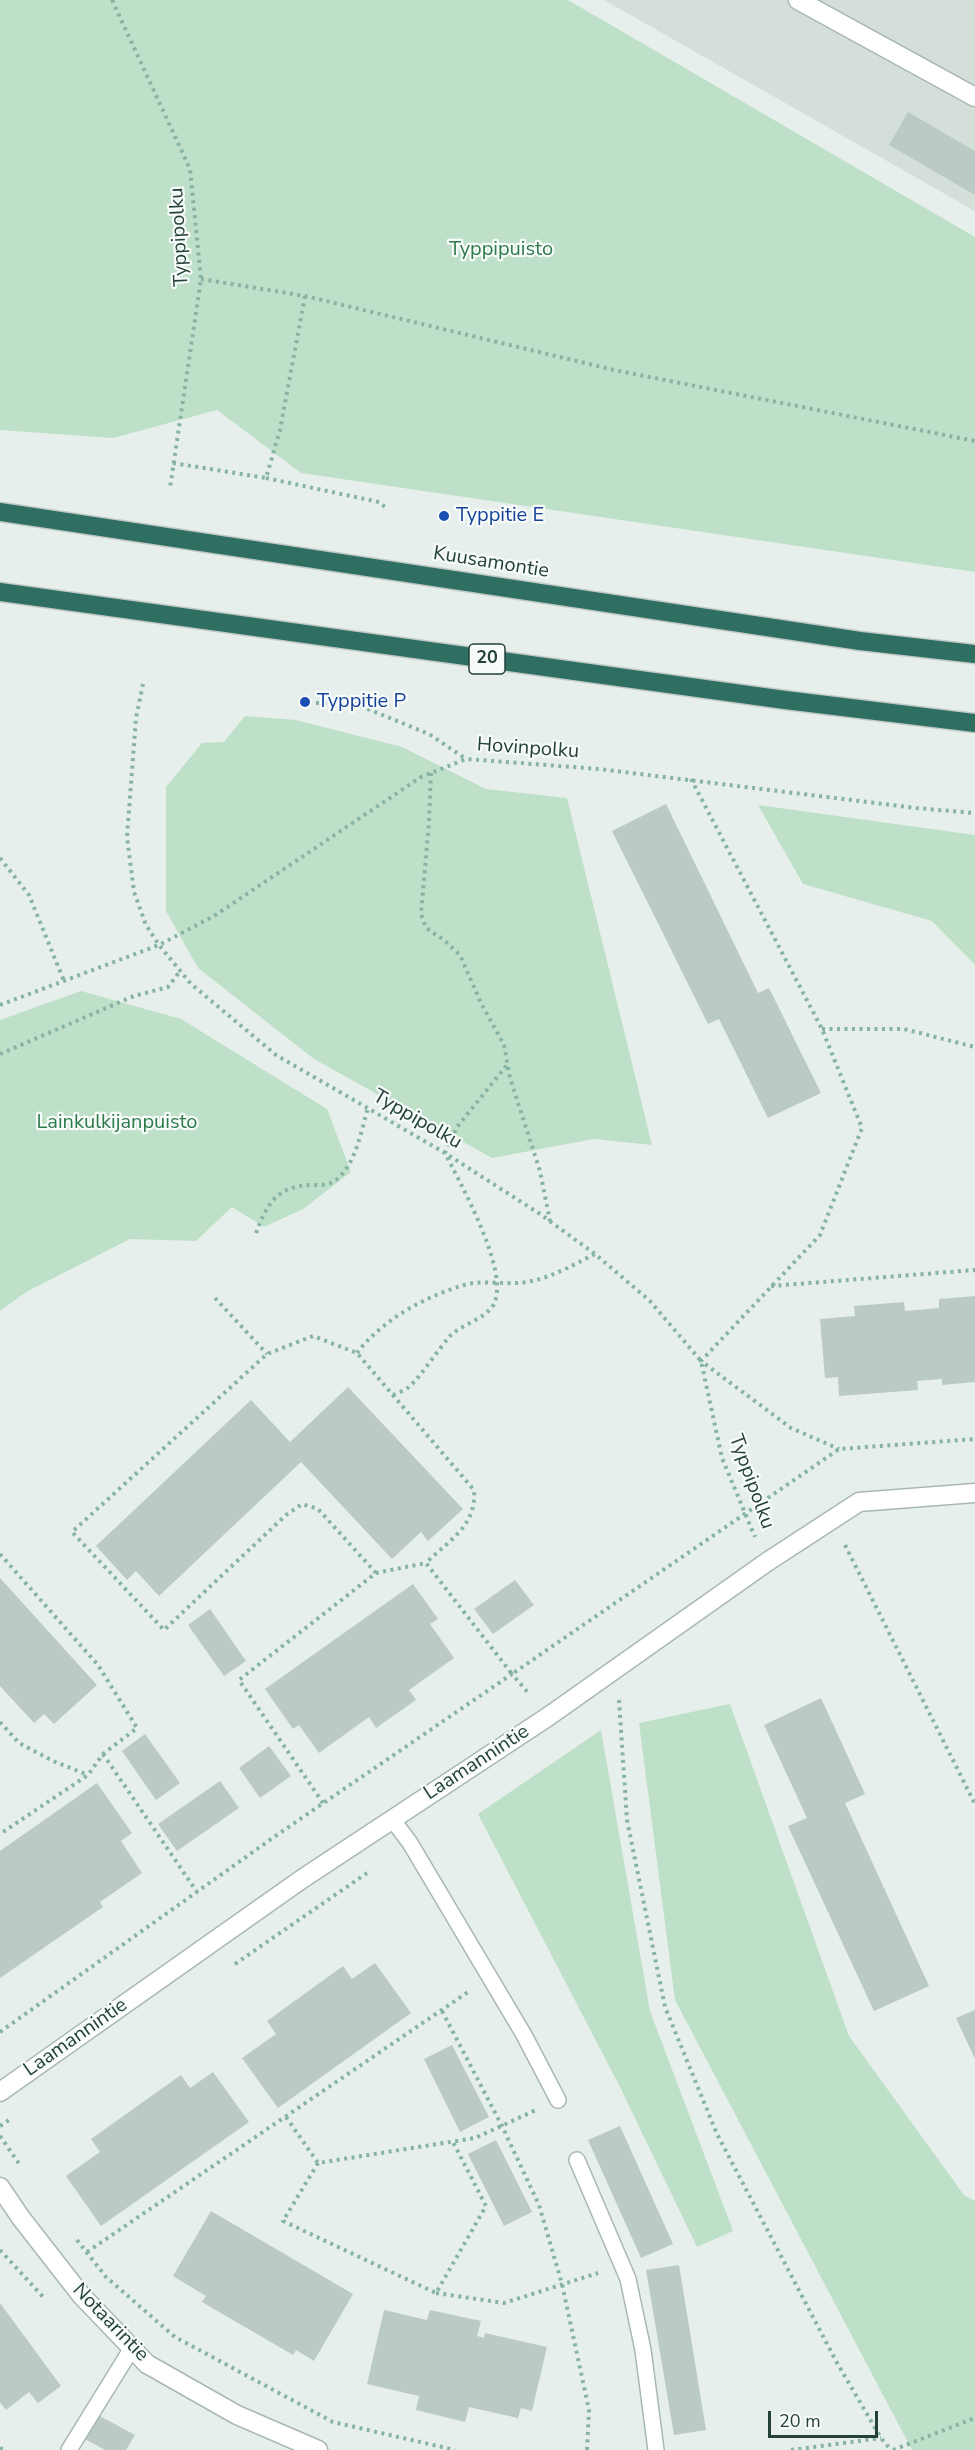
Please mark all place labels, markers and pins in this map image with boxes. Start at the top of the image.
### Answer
place label: Typpitie E [456,504,544,528]
marker: Typpitie E [437,509,451,523]
place label: Typpitie P [317,690,406,714]
marker: Typpitie P [298,695,312,709]

